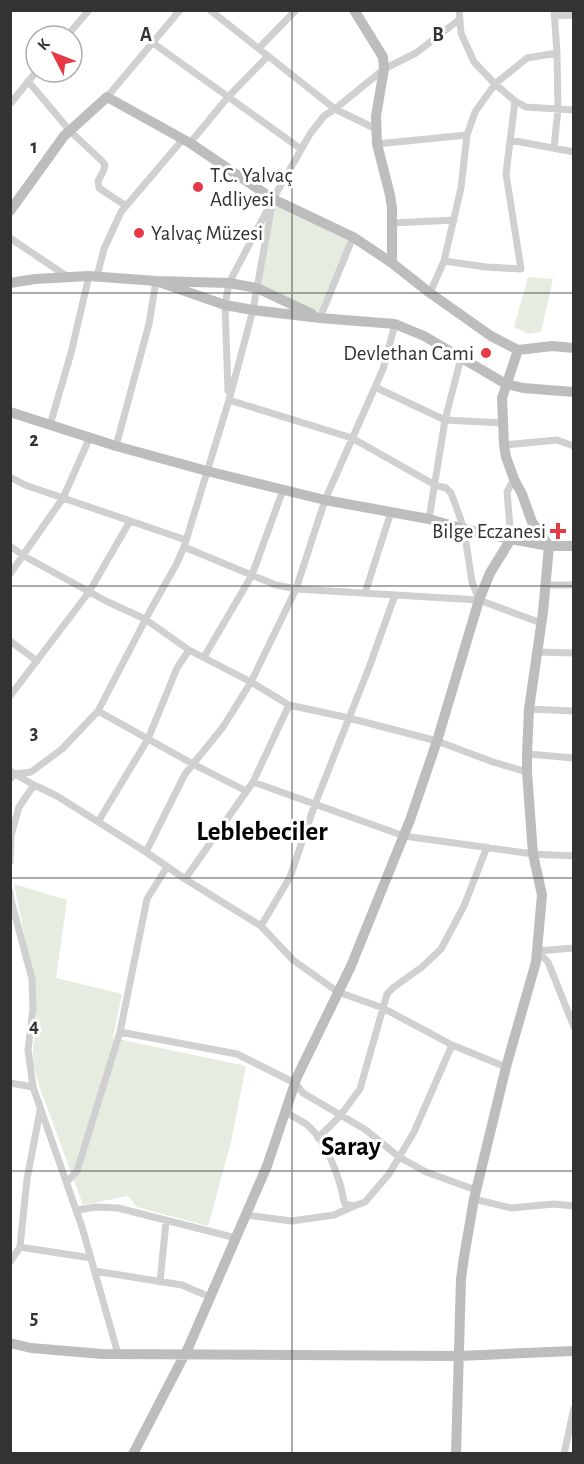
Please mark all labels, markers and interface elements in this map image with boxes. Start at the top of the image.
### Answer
north arrow [24,24,84,84]
text: A [140,25,152,45]
text: B [432,25,444,45]
text: K [35,35,53,53]
text: 1 [30,137,38,157]
place label: T.C. Yalvaç Adliyesi [210,165,293,210]
marker: T.C. Yalvaç Adliyesi [191,180,205,194]
place label: Yalvaç Müzesi [151,223,263,244]
marker: Yalvaç Müzesi [132,226,146,240]
place label: Devlethan Cami [343,343,474,364]
marker: Devlethan Cami [479,346,493,360]
text: 2 [29,430,39,450]
place label: Bilge Eczanesi [432,521,546,542]
marker: Bilge Eczanesi [551,524,565,538]
text: 3 [30,723,38,743]
district label: Leblebeciler [196,818,328,845]
text: 4 [29,1016,39,1036]
district label: Saray [321,1133,382,1161]
text: 5 [30,1308,38,1328]

